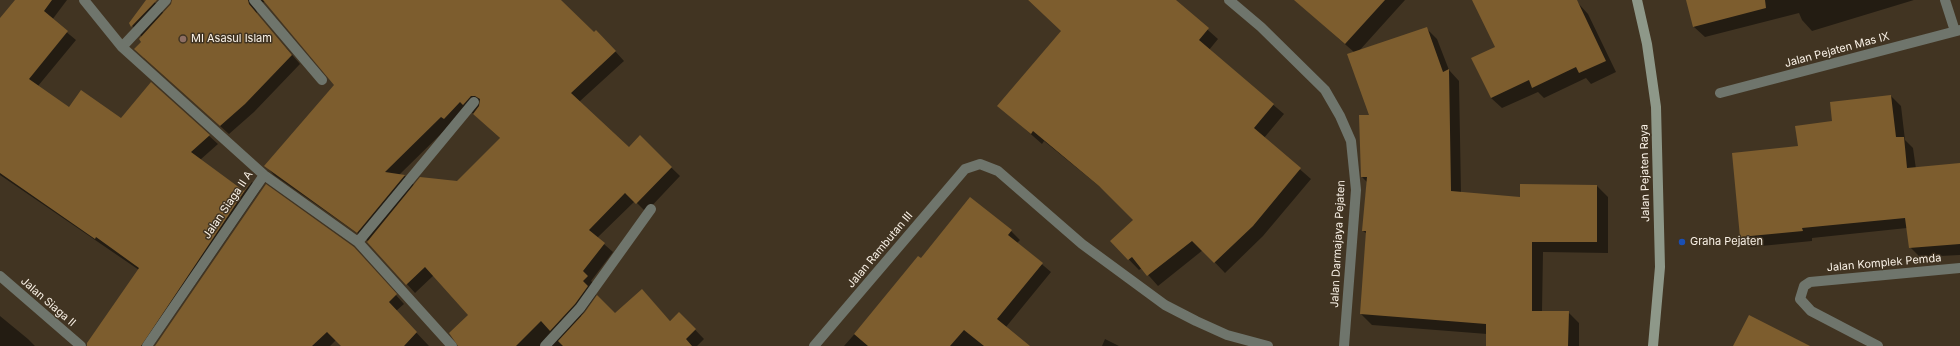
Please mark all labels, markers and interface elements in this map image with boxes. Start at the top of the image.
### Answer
street label: Jalan Pejaten Mas IX [1783,30,1891,70]
place label: MI Asasul Islam [191,32,272,46]
marker: MI Asasul Islam [178,34,188,44]
street label: Jalan Pejaten Raya [1638,124,1652,222]
street label: Jalan Siaga II A [200,168,256,242]
street label: Jalan Darmajaya Pejaten [1328,180,1348,308]
street label: Jalan Rambutan III [844,209,916,291]
place label: Graha Pejaten [1690,235,1763,249]
marker: Graha Pejaten [1677,237,1687,247]
street label: Jalan Komplek Pemda [1826,251,1942,275]
street label: Jalan Siaga II [18,274,78,330]

